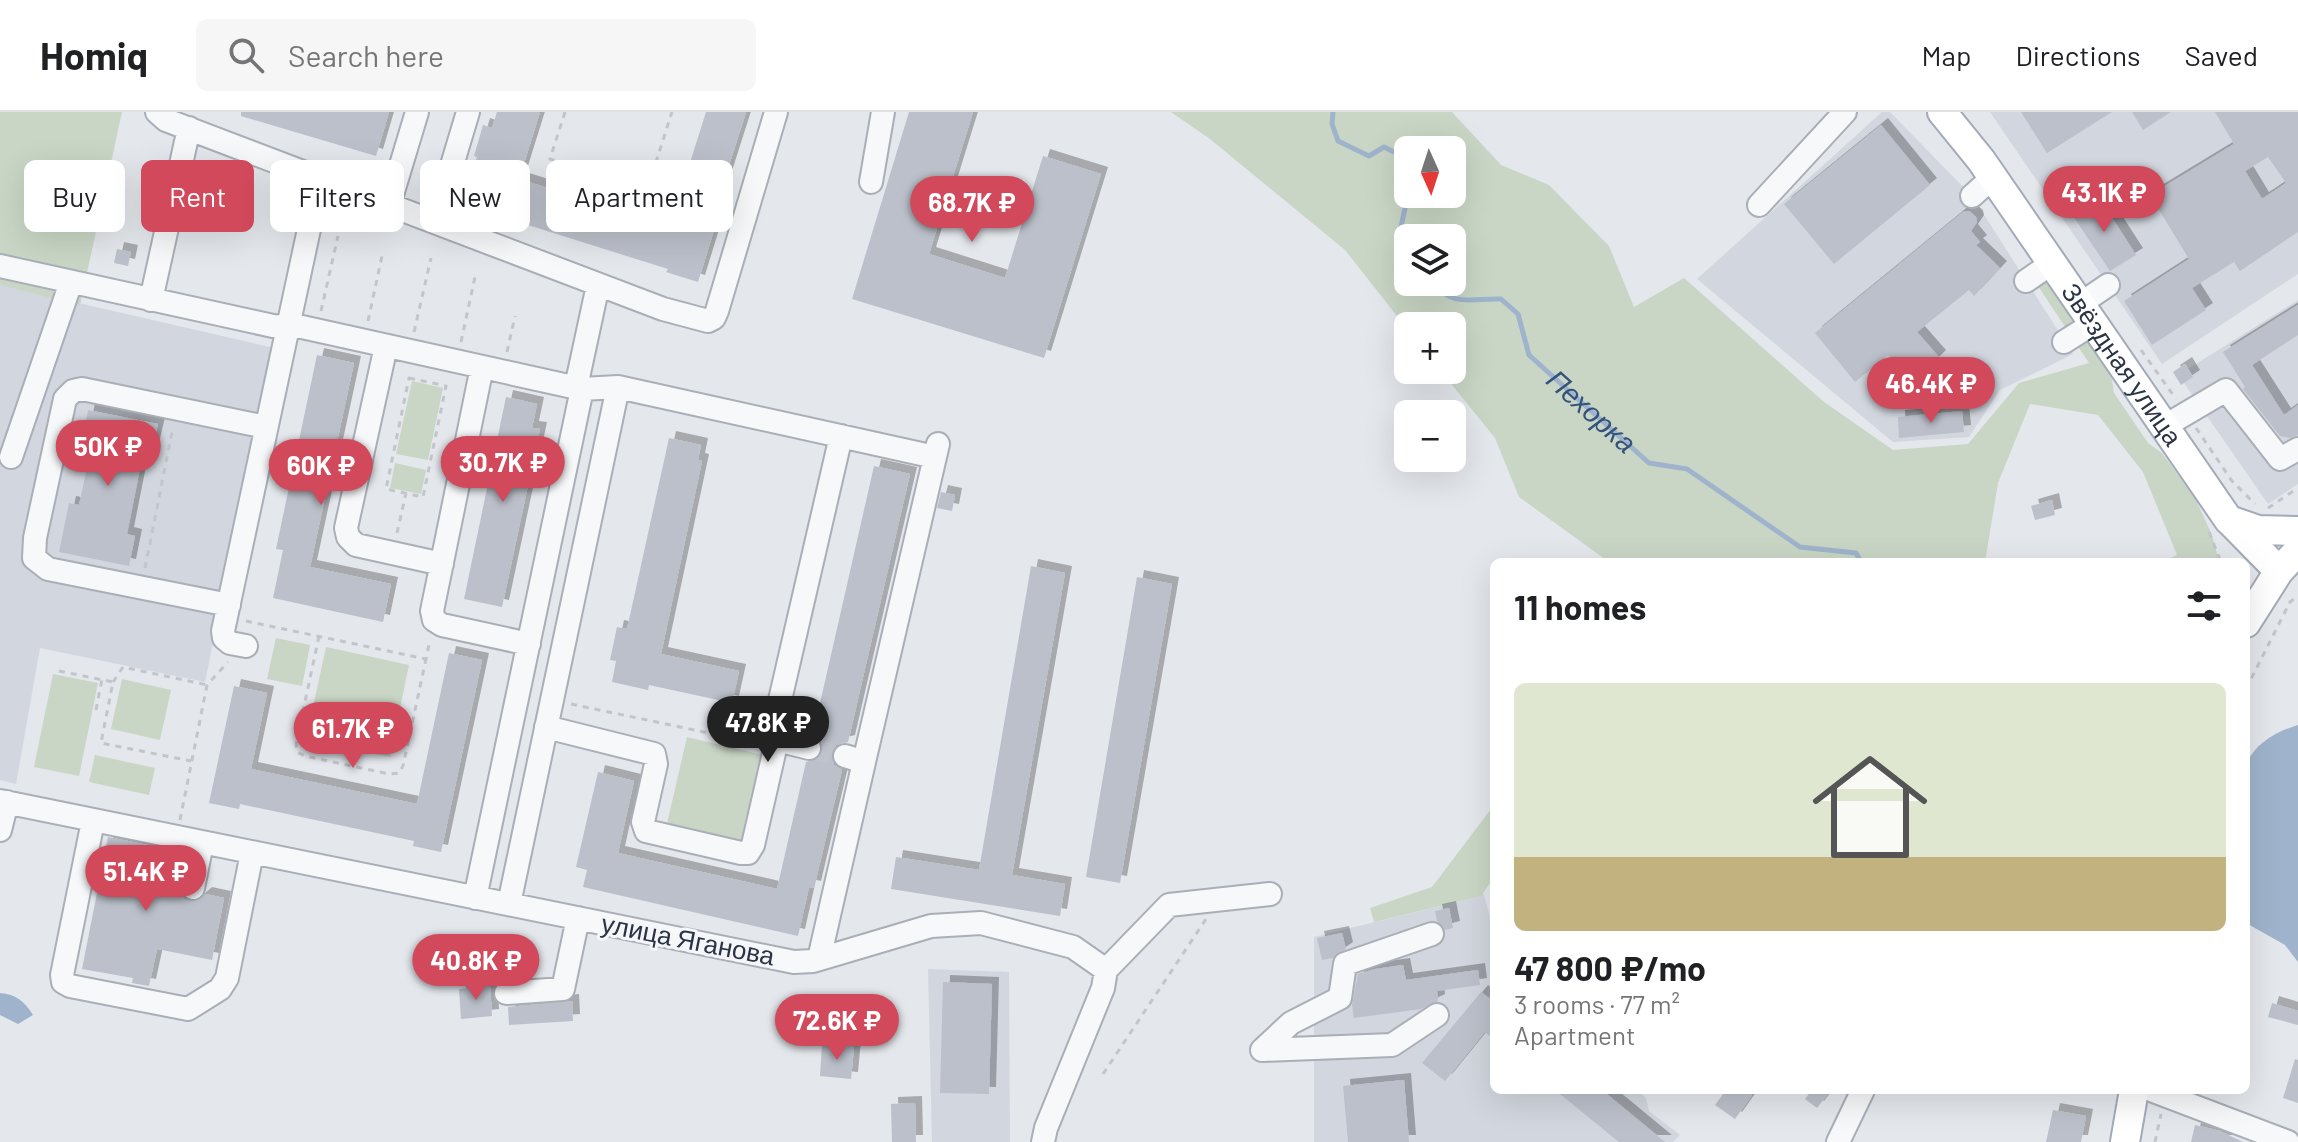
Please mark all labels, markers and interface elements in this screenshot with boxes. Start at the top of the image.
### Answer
search box [196,19,756,91]
text: Homiq [40,32,148,78]
icon: search [224,33,268,77]
text: Search here [288,37,444,73]
text: Map [1922,38,1971,72]
text: Directions [2015,38,2141,72]
text: Saved [2185,38,2258,72]
north arrow [1394,136,1466,208]
map controls [1394,136,1466,472]
chip: Buy [24,160,125,232]
chip: Rent [141,160,254,232]
chip: Filters [270,160,404,232]
chip: New [420,160,530,232]
chip: Apartment [546,160,733,232]
pin: 43.1K ₽ [2030,166,2178,234]
pin: 68.7K ₽ [898,176,1046,244]
text: 43.1K ₽ [2061,176,2147,207]
text: 68.7K ₽ [928,186,1016,217]
button: layers [1394,224,1466,296]
street label: Звёздная улица [2056,276,2190,451]
button: + [1394,312,1466,384]
pin: 46.4K ₽ [1857,357,2005,425]
water label: Пехорка [1540,362,1644,459]
text: 46.4K ₽ [1885,367,1977,398]
button: − [1394,400,1466,472]
pin: 50K ₽ [52,420,164,488]
text: 50K ₽ [74,430,142,461]
pin: 30.7K ₽ [429,436,577,504]
pin: 60K ₽ [265,439,377,507]
text: 30.7K ₽ [459,446,547,477]
text: 60K ₽ [287,449,355,480]
icon: filters [2182,584,2226,628]
text: 11 homes [1514,586,1646,627]
pin: 47.8K ₽ [694,696,842,764]
pin: 61.7K ₽ [279,702,427,770]
text: 47.8K ₽ [725,706,811,737]
text: 61.7K ₽ [312,712,394,743]
icon: home [1798,735,1942,879]
pin: 51.4K ₽ [72,845,220,913]
text: 51.4K ₽ [103,855,189,886]
street label: улица Яганова [599,907,778,971]
pin: 40.8K ₽ [402,934,550,1002]
text: 40.8K ₽ [430,944,522,975]
text: 47 800 ₽/mo [1514,947,1706,988]
text: 3 rooms · 77 m² [1514,988,1680,1019]
pin: 72.6K ₽ [763,994,911,1062]
text: 72.6K ₽ [793,1004,881,1035]
text: Apartment [1514,1019,1635,1050]

